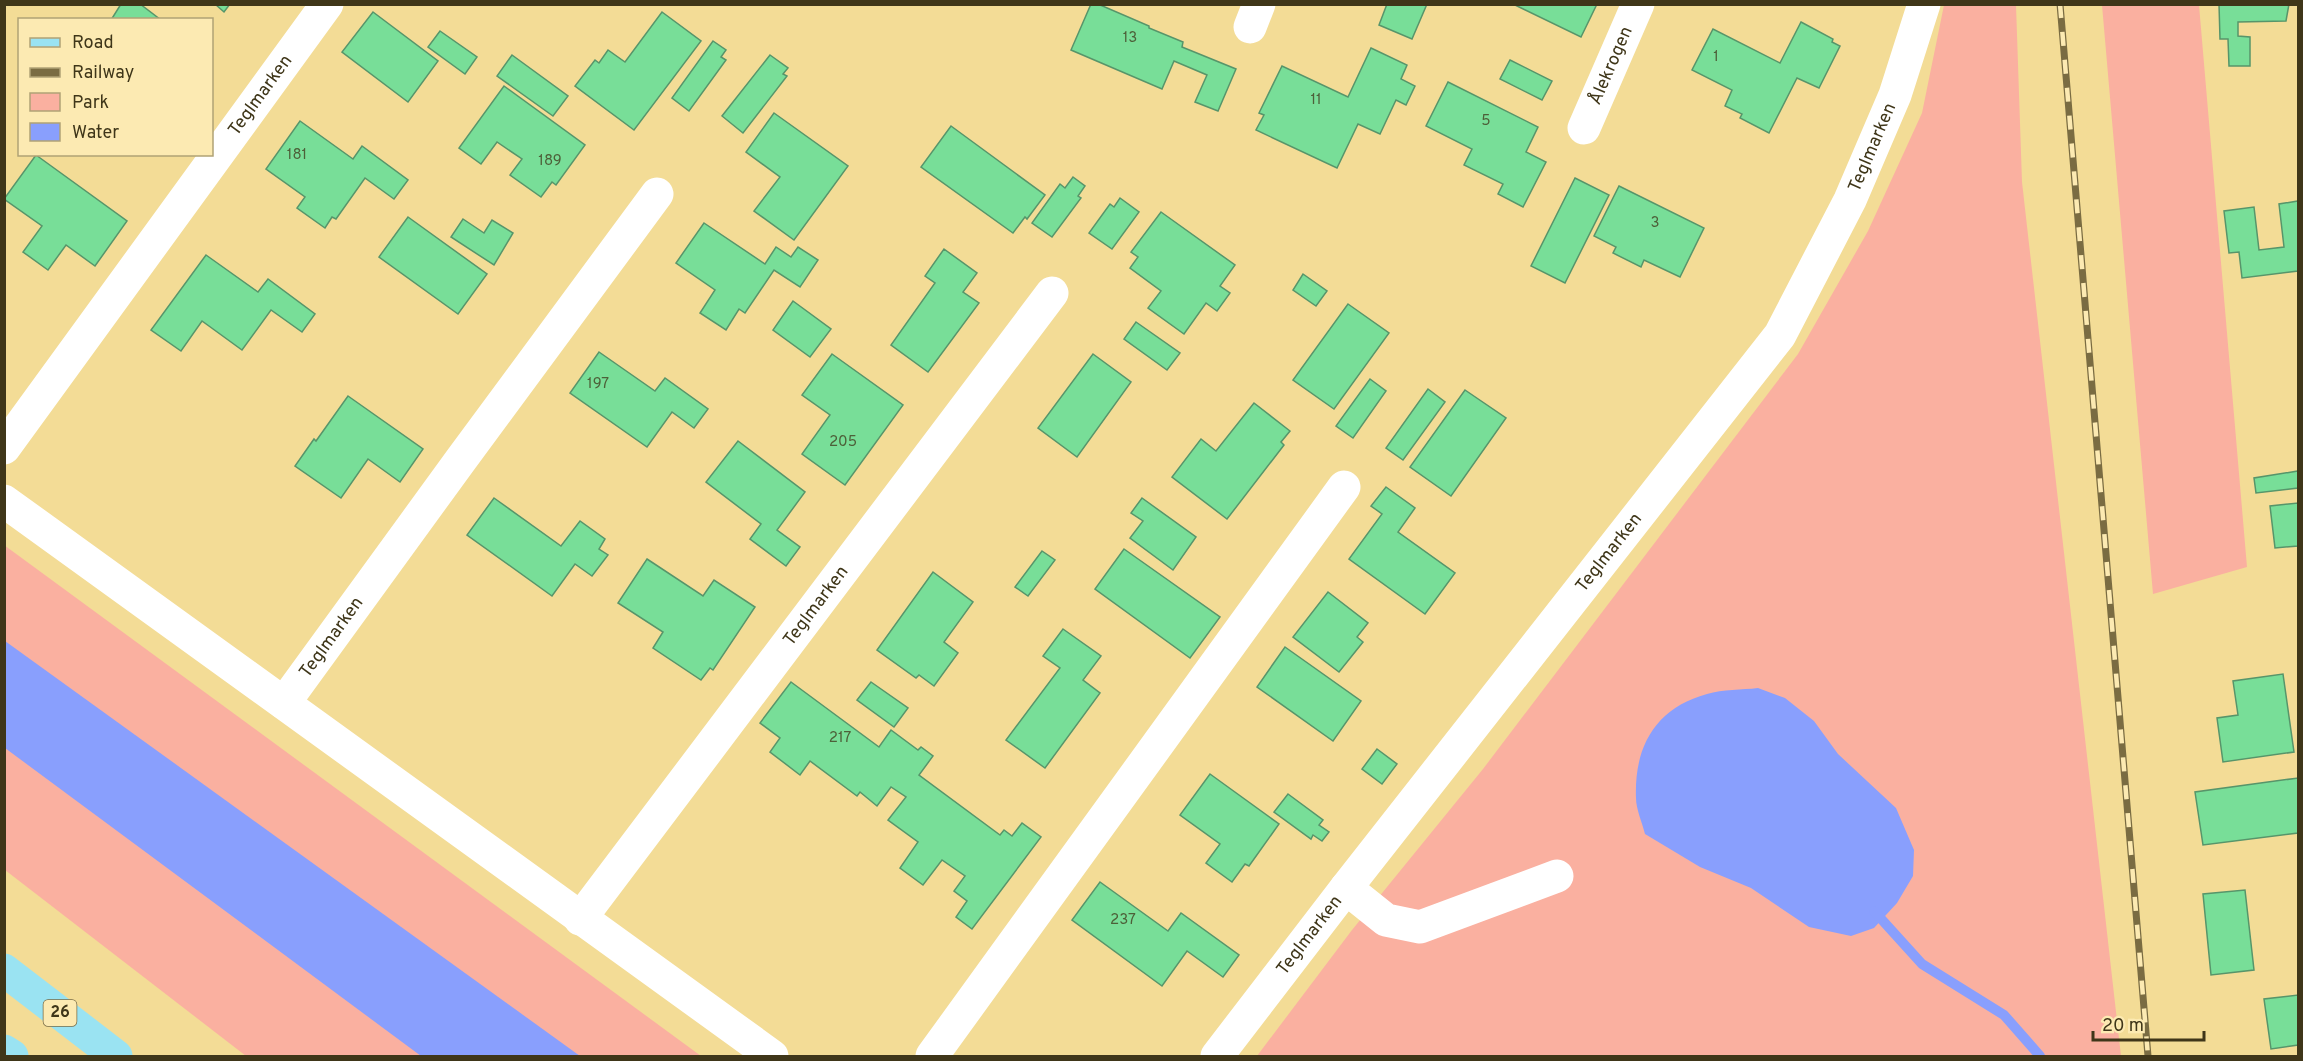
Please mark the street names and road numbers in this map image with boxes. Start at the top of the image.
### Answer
street label: Ålekrogen [1584,23,1638,108]
street label: Teglmarken [223,50,298,141]
street label: Teglmarken [1843,99,1902,196]
street label: Teglmarken [1571,508,1647,597]
street label: Teglmarken [778,561,854,651]
street label: Teglmarken [294,592,369,683]
street label: Teglmarken [1272,891,1348,980]
road number: 26 [44,1000,76,1026]

